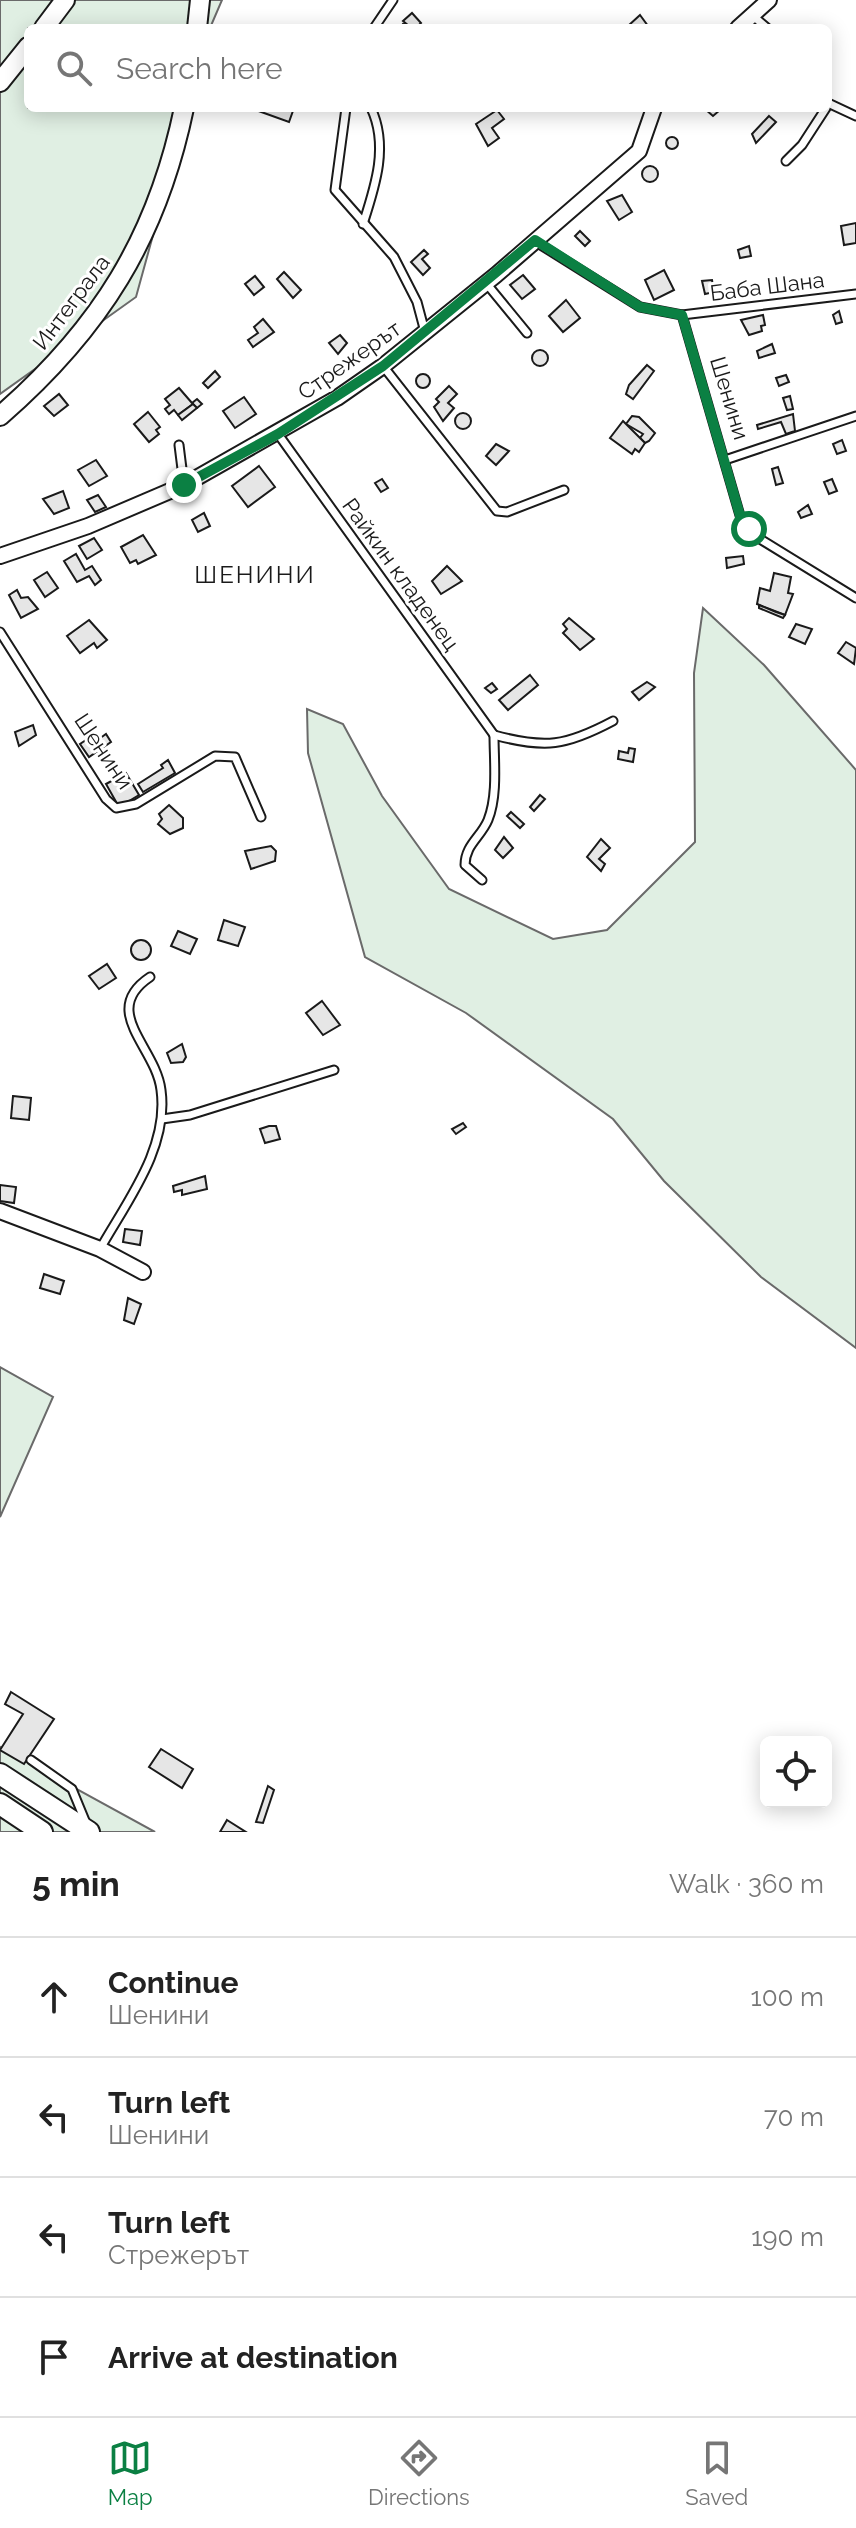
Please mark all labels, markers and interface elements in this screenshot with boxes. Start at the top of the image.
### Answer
search box [24,24,832,112]
icon: search [52,46,96,90]
text: Search here [116,51,283,86]
street label: Интеграла [27,249,115,355]
street label: Баба Шана [708,266,826,306]
street label: Стрежерът [293,315,406,405]
street label: Шенини [705,353,755,443]
route end [166,467,202,503]
street label: Райкин кладенец [337,493,465,655]
route start [731,511,767,547]
district label: ШЕНИНИ [194,560,316,589]
street label: Шенини [69,708,139,794]
map controls [760,1736,832,1808]
button: locate [760,1736,832,1808]
text: 5 min [32,1864,120,1904]
text: Walk · 360 m [669,1869,824,1899]
text: Continue [108,1965,239,2000]
icon: ahead [32,1975,76,2019]
text: 100 m [751,1982,824,2012]
text: Шенини [108,2000,209,2030]
text: Turn left [108,2085,230,2120]
icon: left [32,2095,76,2139]
text: 70 m [764,2102,824,2132]
text: Шенини [108,2120,209,2150]
text: Turn left [108,2205,230,2240]
icon: left [32,2215,76,2259]
text: 190 m [751,2222,824,2252]
text: Стрежерът [108,2240,249,2270]
icon: arrive [32,2335,76,2379]
text: Arrive at destination [108,2340,398,2375]
tab: Map [108,2436,153,2510]
tab: Directions [368,2436,470,2510]
tab: Saved [685,2436,748,2510]

